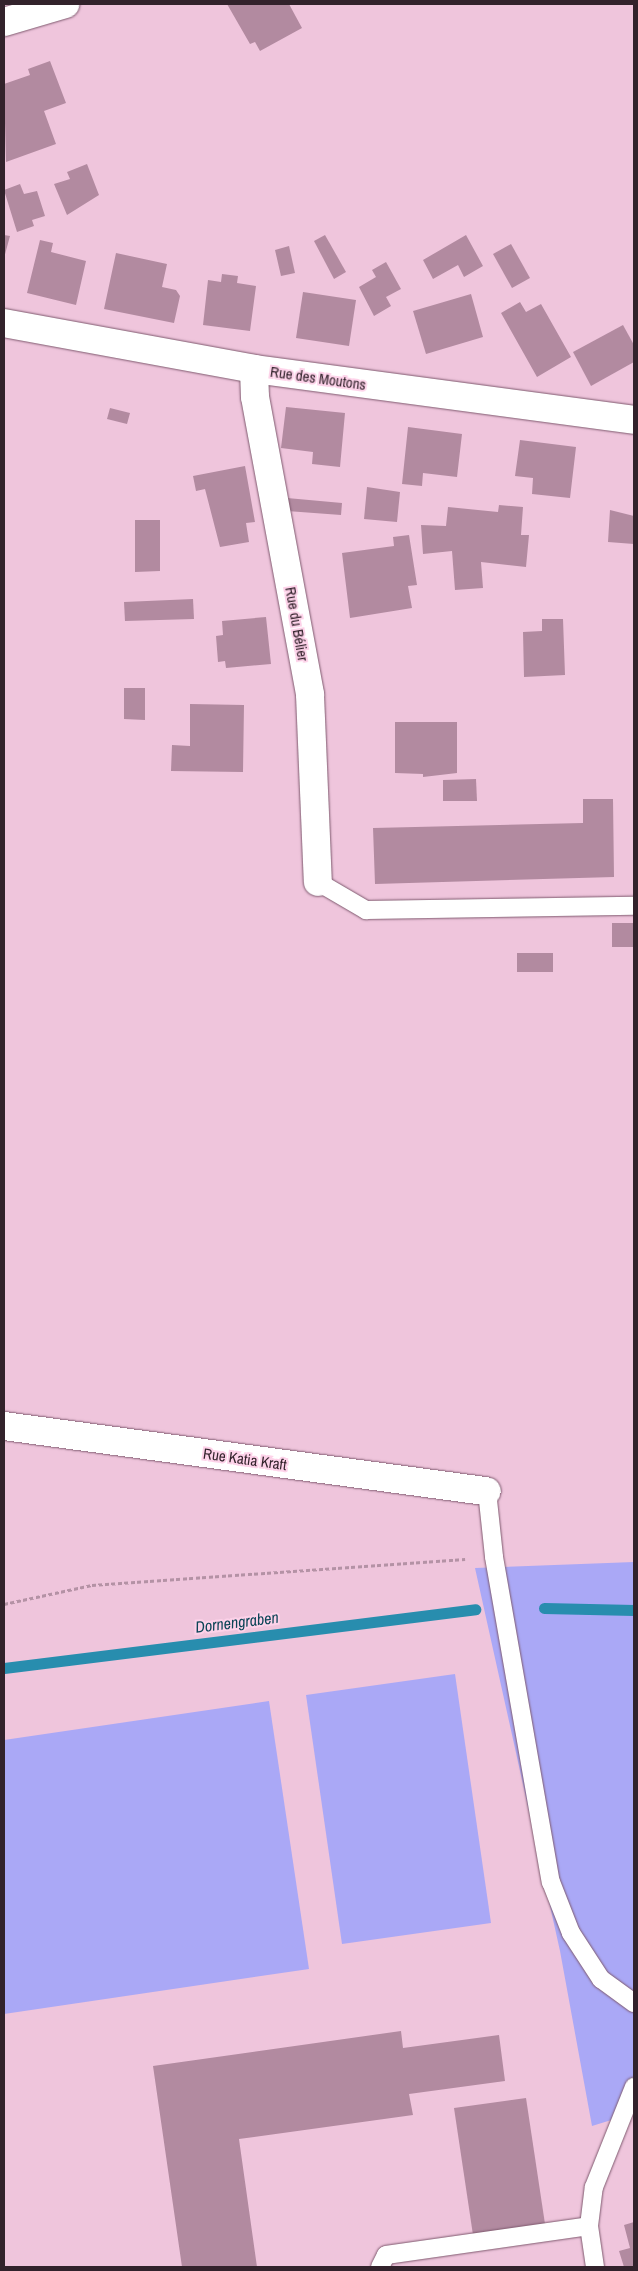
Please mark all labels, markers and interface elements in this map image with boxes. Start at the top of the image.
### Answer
street label: Rue des Moutons [269,362,367,394]
street label: Rue du Bélier [282,585,312,663]
street label: Rue Katia Kraft [202,1444,288,1474]
water label: Dornengraben [194,1607,280,1637]

